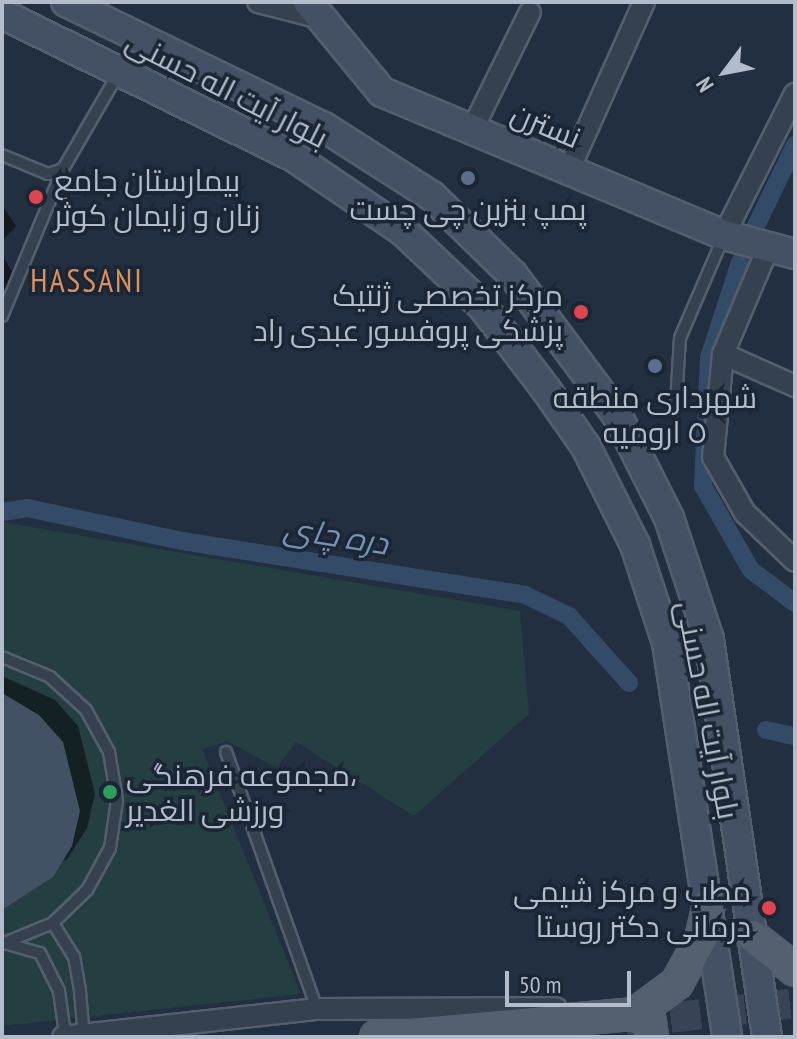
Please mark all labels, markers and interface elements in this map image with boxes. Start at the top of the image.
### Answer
street label: بلوار آیت اله حسنی [120,23,334,155]
north arrow [685,32,765,112]
text: N [690,72,720,97]
street label: نسترن [506,94,586,156]
place label: بیمارستان جامع زنان و زایمان کوثر [54,162,260,232]
marker: پمپ بنزین چى چست [459,169,477,187]
marker: بیمارستان جامع زنان و زایمان کوثر [25,186,47,208]
place label: پمپ بنزین چى چست [350,191,586,227]
district label: HASSANI [30,261,144,299]
place label: مرکز تخصصی ژنتیک پزشکی پروفسور عبدی راد [253,277,563,348]
marker: مرکز تخصصی ژنتیک پزشکی پروفسور عبدی راد [570,301,592,323]
marker: شهردارى منطقه ٥ ارومیه [646,357,664,375]
place label: شهردارى منطقه ٥ ارومیه [553,379,757,450]
water label: دره چای [281,508,391,562]
street label: بلوار آیت اله حسنی [669,598,747,822]
place label: مجموعه فرهنگی، ورزشی الغدیر [126,757,357,828]
marker: مجموعه فرهنگی، ورزشی الغدیر [101,783,119,801]
place label: مطب و مرکز شیمی درمانی دکتر روستا [513,873,751,944]
marker: مطب و مرکز شیمی درمانی دکتر روستا [758,897,780,919]
scale bar [509,955,635,1005]
text: 50 m [519,969,561,1000]

